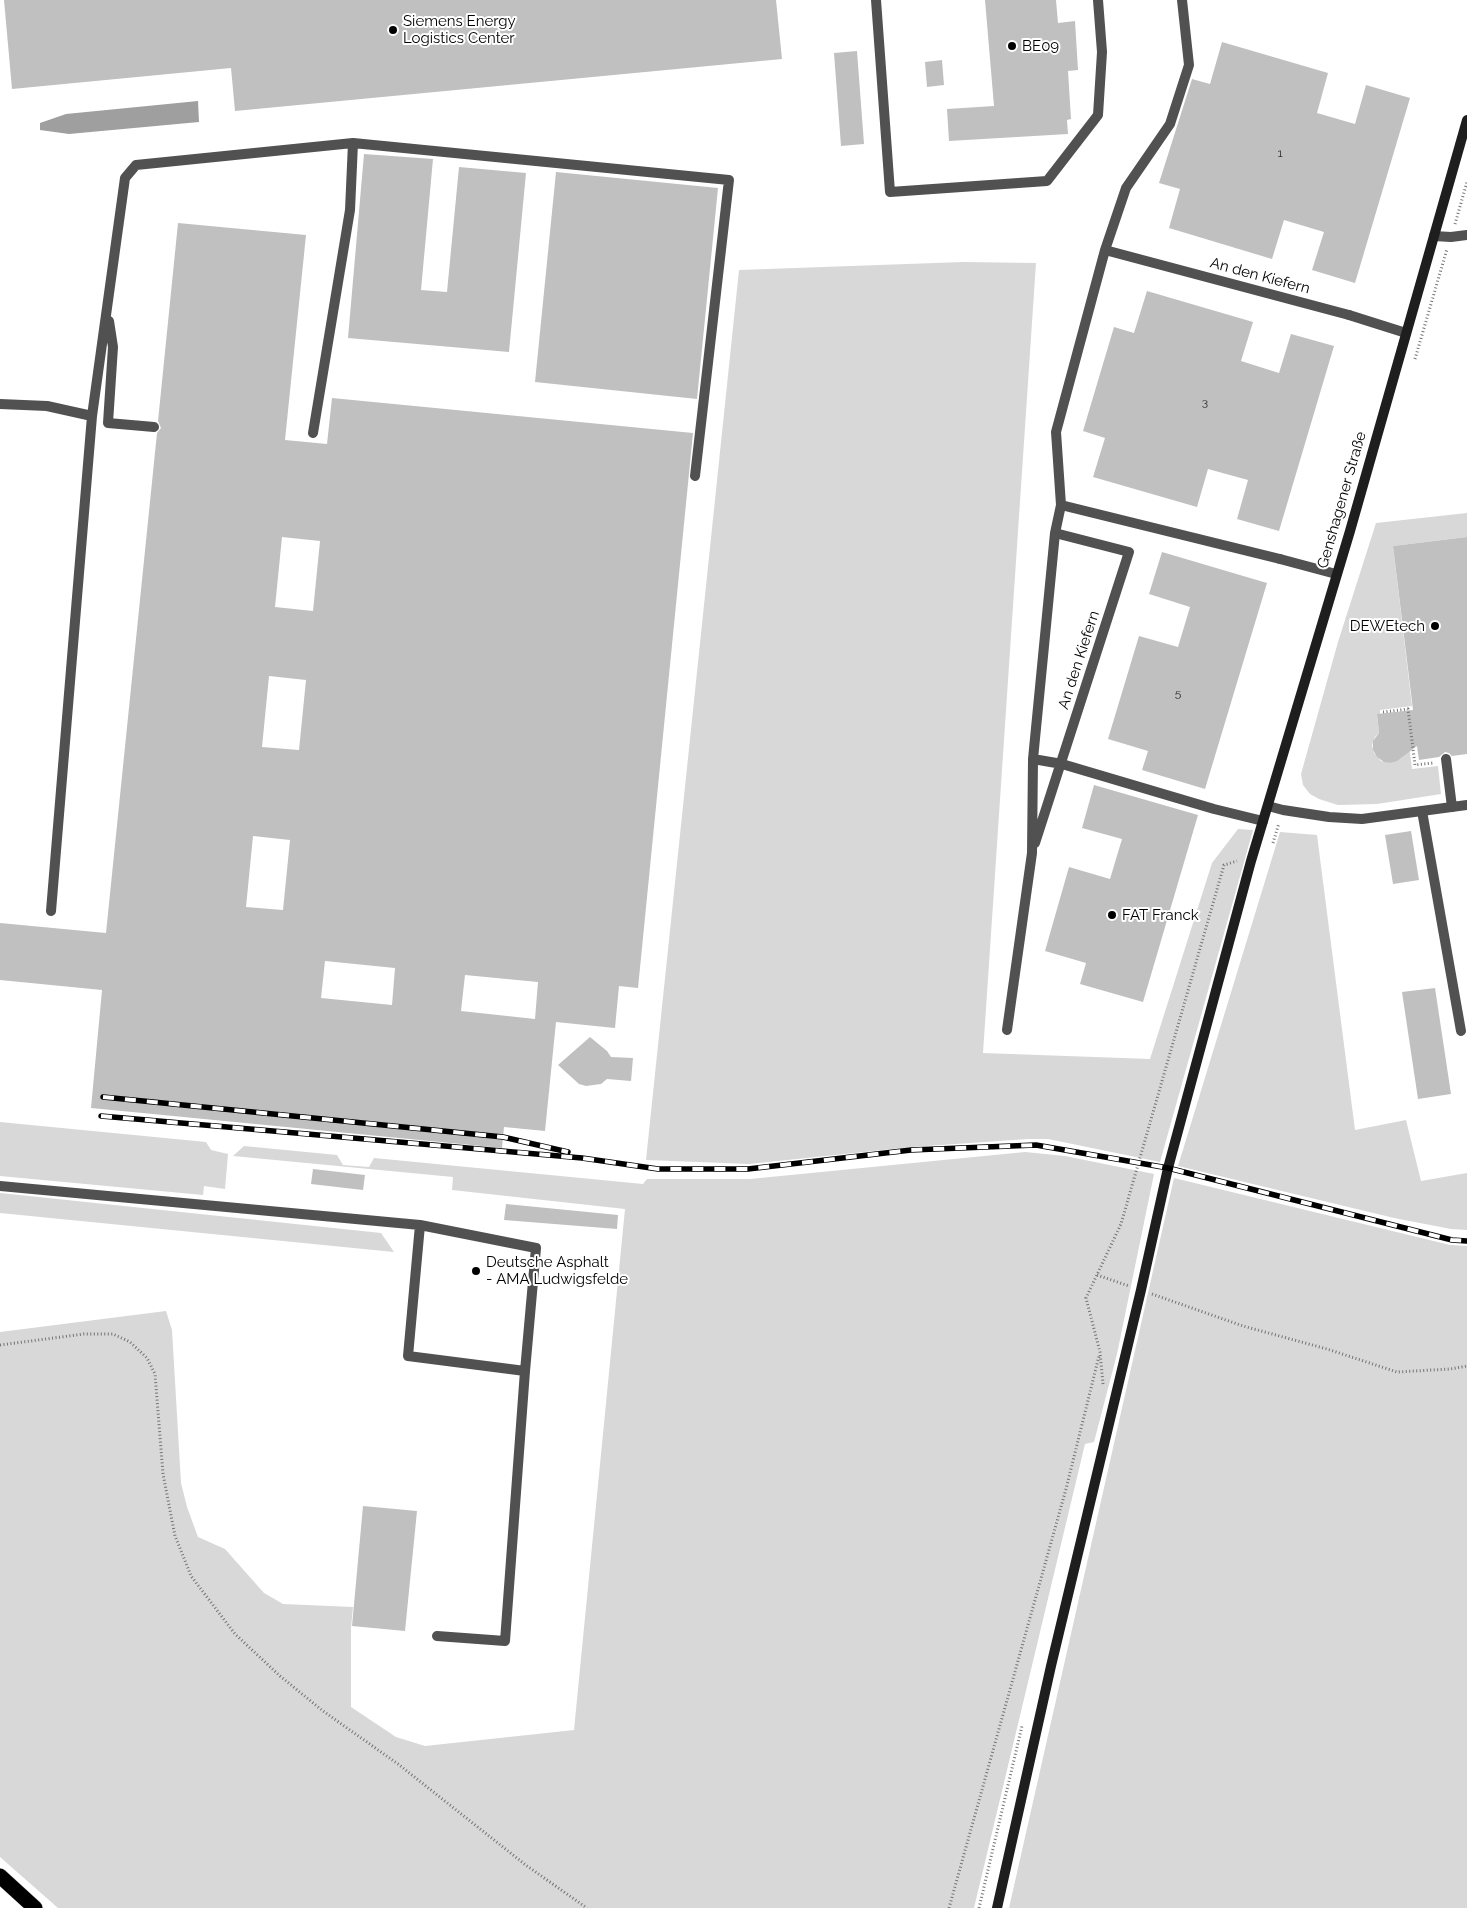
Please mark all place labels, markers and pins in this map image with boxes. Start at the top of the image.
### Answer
place label: Siemens Energy Logistics Center [403,12,516,47]
marker: Siemens Energy Logistics Center [387,24,399,36]
place label: BE09 [1022,37,1059,55]
marker: BE09 [1006,40,1018,52]
place label: DEWEtech [1350,617,1425,635]
marker: DEWEtech [1429,620,1441,632]
place label: FAT Franck [1122,906,1199,924]
marker: FAT Franck [1106,909,1118,921]
place label: Deutsche Asphalt - AMA Ludwigsfelde [486,1253,628,1288]
marker: Deutsche Asphalt - AMA Ludwigsfelde [470,1265,482,1277]

